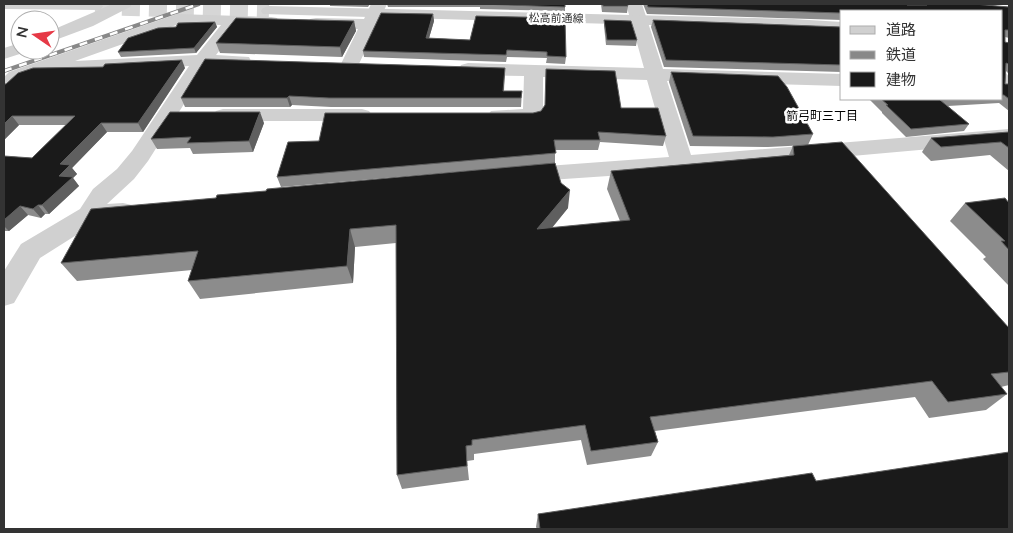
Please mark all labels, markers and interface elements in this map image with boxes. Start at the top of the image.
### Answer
north arrow [10,10,60,60]
legend [840,10,1003,100]
street label: 松高前通線 [528,11,584,24]
text: 道路 [886,20,916,38]
text: N [12,25,31,39]
text: 鉄道 [886,45,916,63]
text: 建物 [886,70,916,88]
district label: 箭弓町三丁目 [786,108,858,123]

